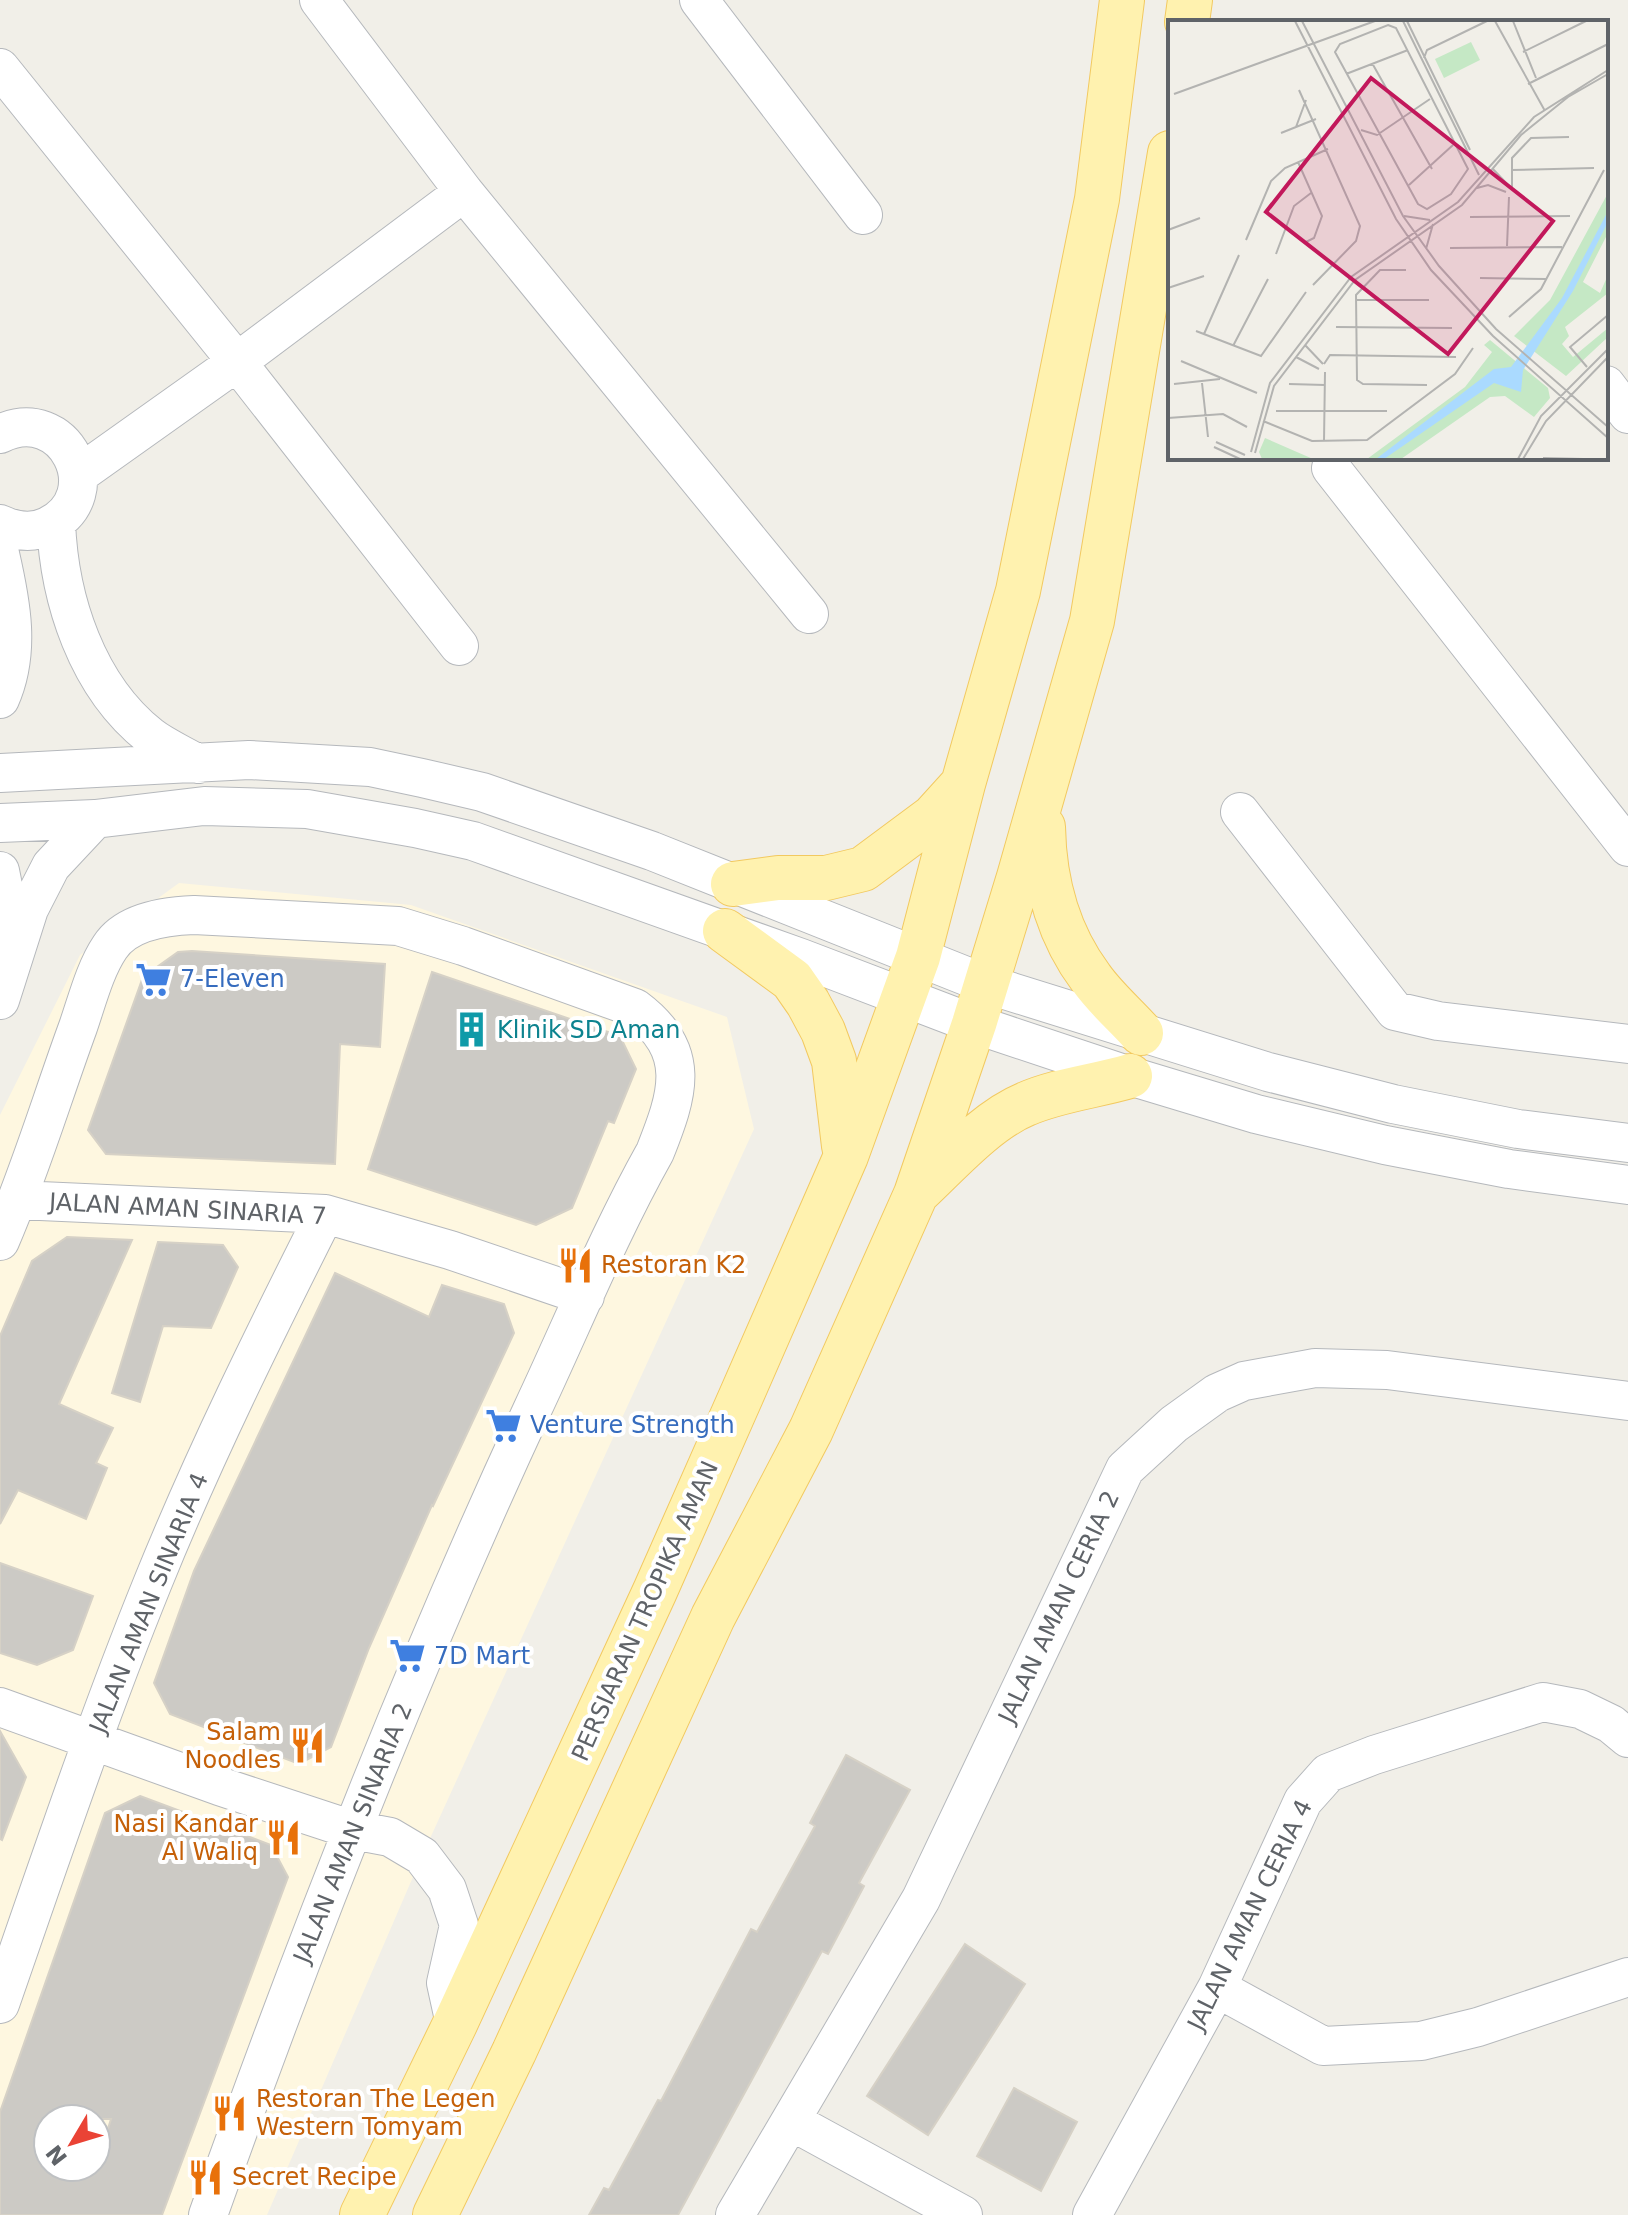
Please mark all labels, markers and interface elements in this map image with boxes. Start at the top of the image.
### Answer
inset map [1168,20,1608,460]
supermarket icon: 7-Eleven [135,960,173,998]
place label: 7-Eleven [180,965,285,993]
building icon: Klinik SD Aman [452,1011,490,1049]
place label: Klinik SD Aman [497,1016,681,1044]
street label: JALAN AMAN SINARIA 7 [47,1188,327,1230]
restaurant icon: Restoran K2 [556,1246,594,1284]
place label: Restoran K2 [601,1251,746,1279]
supermarket icon: Venture Strength [485,1406,523,1444]
place label: Venture Strength [530,1411,735,1439]
street label: PERSIARAN TROPIKA AMAN [566,1457,724,1765]
street label: JALAN AMAN SINARIA 4 [83,1469,214,1739]
street label: JALAN AMAN CERIA 2 [992,1486,1125,1729]
supermarket icon: 7D Mart [389,1637,427,1675]
place label: 7D Mart [434,1642,530,1670]
street label: JALAN AMAN SINARIA 2 [287,1699,418,1969]
place label: Salam Noodles [185,1718,281,1774]
restaurant icon: Salam Noodles [288,1727,326,1765]
street label: JALAN AMAN CERIA 4 [1181,1795,1318,2037]
place label: Nasi Kandar Al Waliq [113,1810,258,1866]
restaurant icon: Nasi Kandar Al Waliq [265,1819,303,1857]
place label: Restoran The Legen Western Tomyam [256,2085,496,2141]
restaurant icon: Restoran The Legen Western Tomyam [211,2094,249,2132]
north arrow [32,2103,112,2183]
text: N [41,2140,72,2170]
restaurant icon: Secret Recipe [187,2158,225,2196]
place label: Secret Recipe [232,2163,397,2191]

